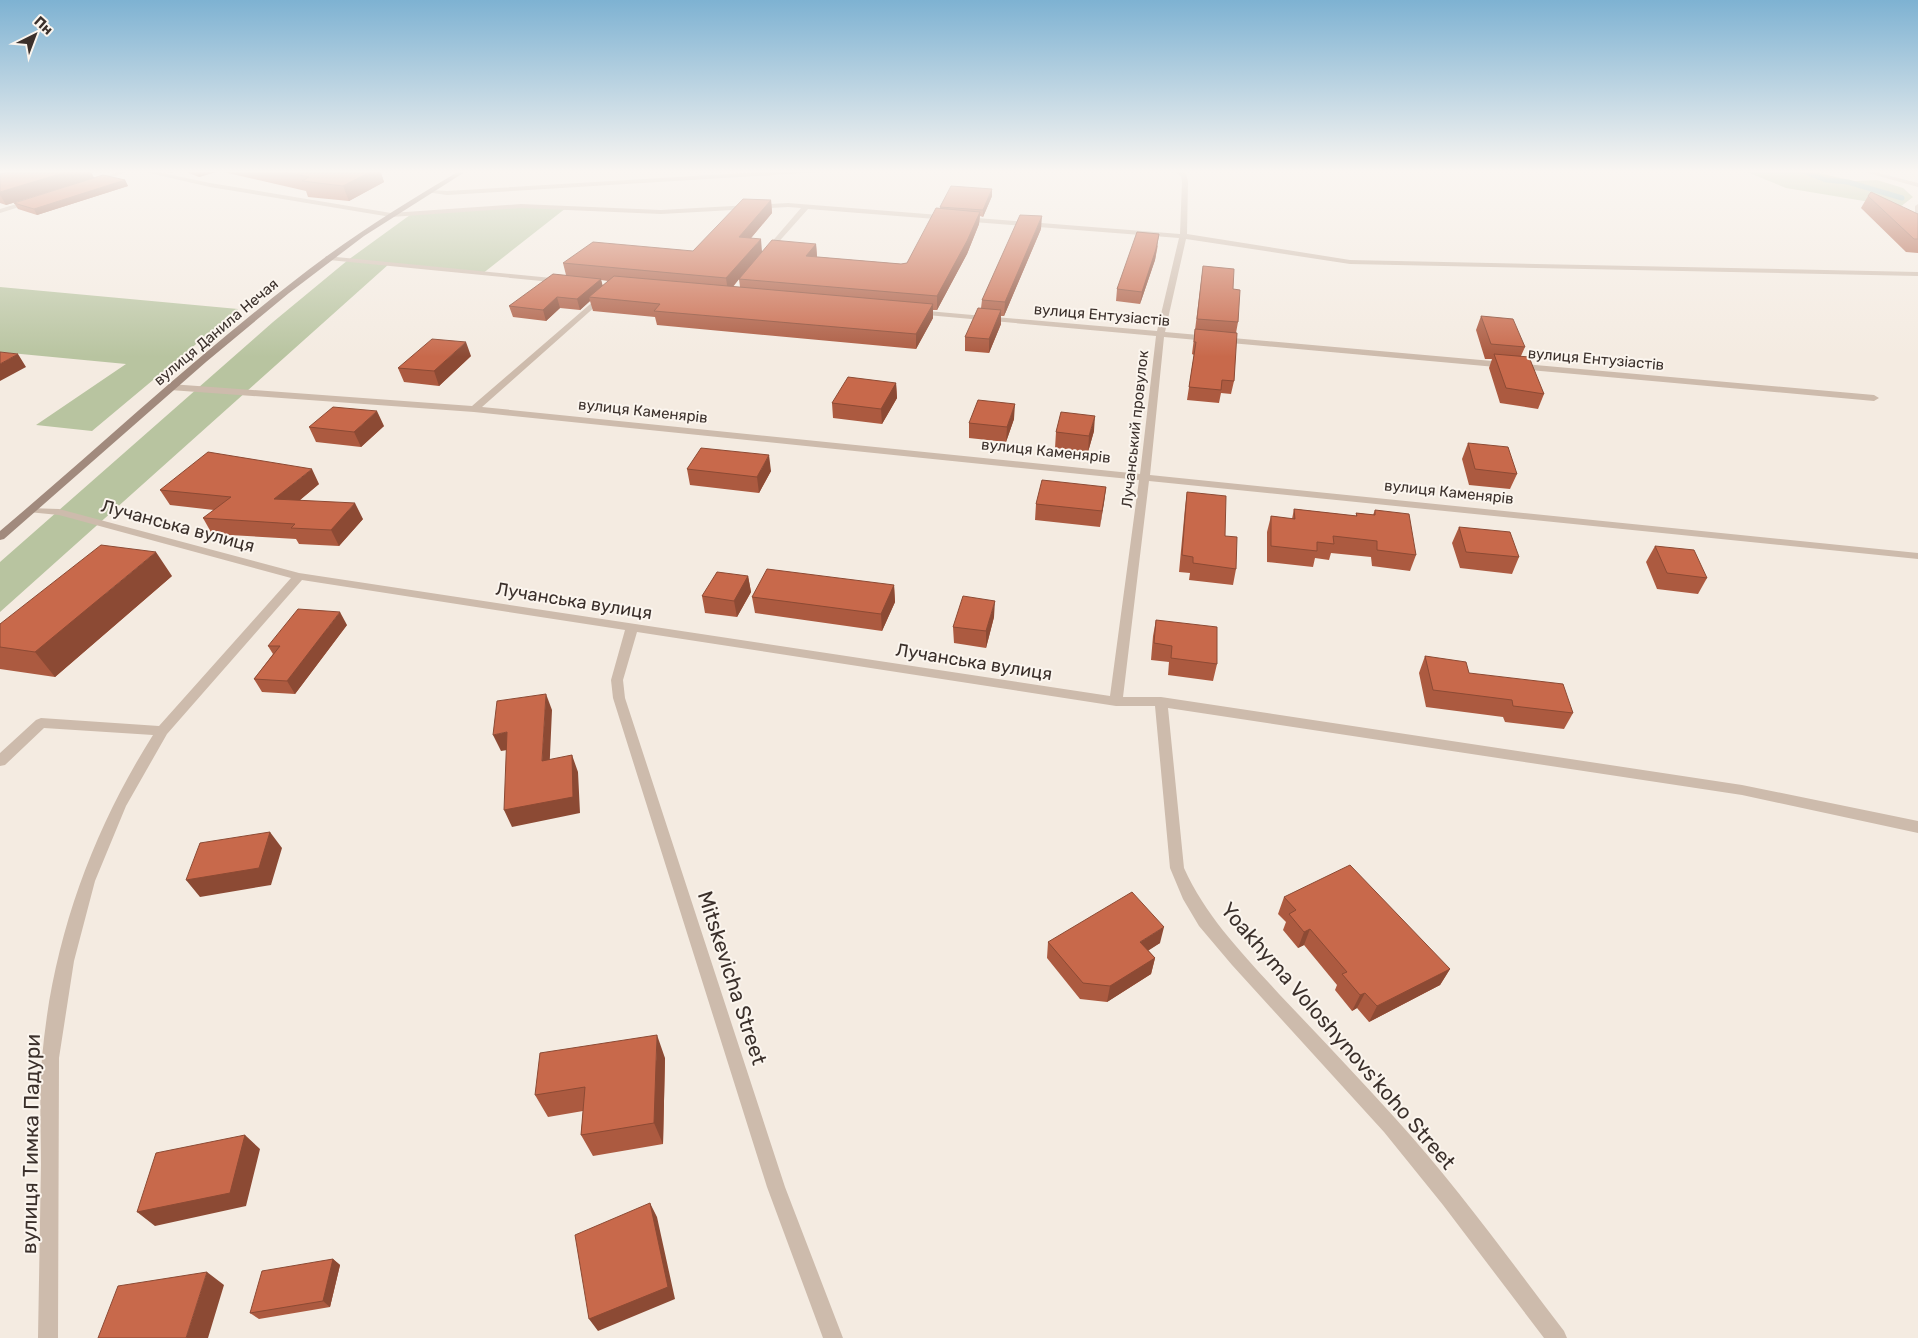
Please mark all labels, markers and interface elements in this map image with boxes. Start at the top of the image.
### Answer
north arrow [10,10,60,60]
text: Пн [30,13,56,39]
street label: вулиця Данила Нечая [150,275,282,389]
street label: вулиця Ентузіастів [1033,300,1171,330]
street label: вулиця Ентузіастів [1527,344,1665,374]
street label: Лучанський провулок [1118,349,1152,509]
street label: вулиця Каменярів [577,395,709,427]
street label: вулиця Каменярів [980,435,1112,467]
street label: вулиця Каменярів [1383,476,1515,508]
street label: Лучанська вулиця [99,495,257,557]
street label: Лучанська вулиця [494,578,654,624]
street label: Лучанська вулиця [894,639,1054,685]
street label: Mitskevicha Street [693,888,772,1068]
street label: Yoakhyma Voloshynovs'koho Street [1216,897,1461,1174]
street label: вулиця Тимка Падури [16,1034,45,1254]

